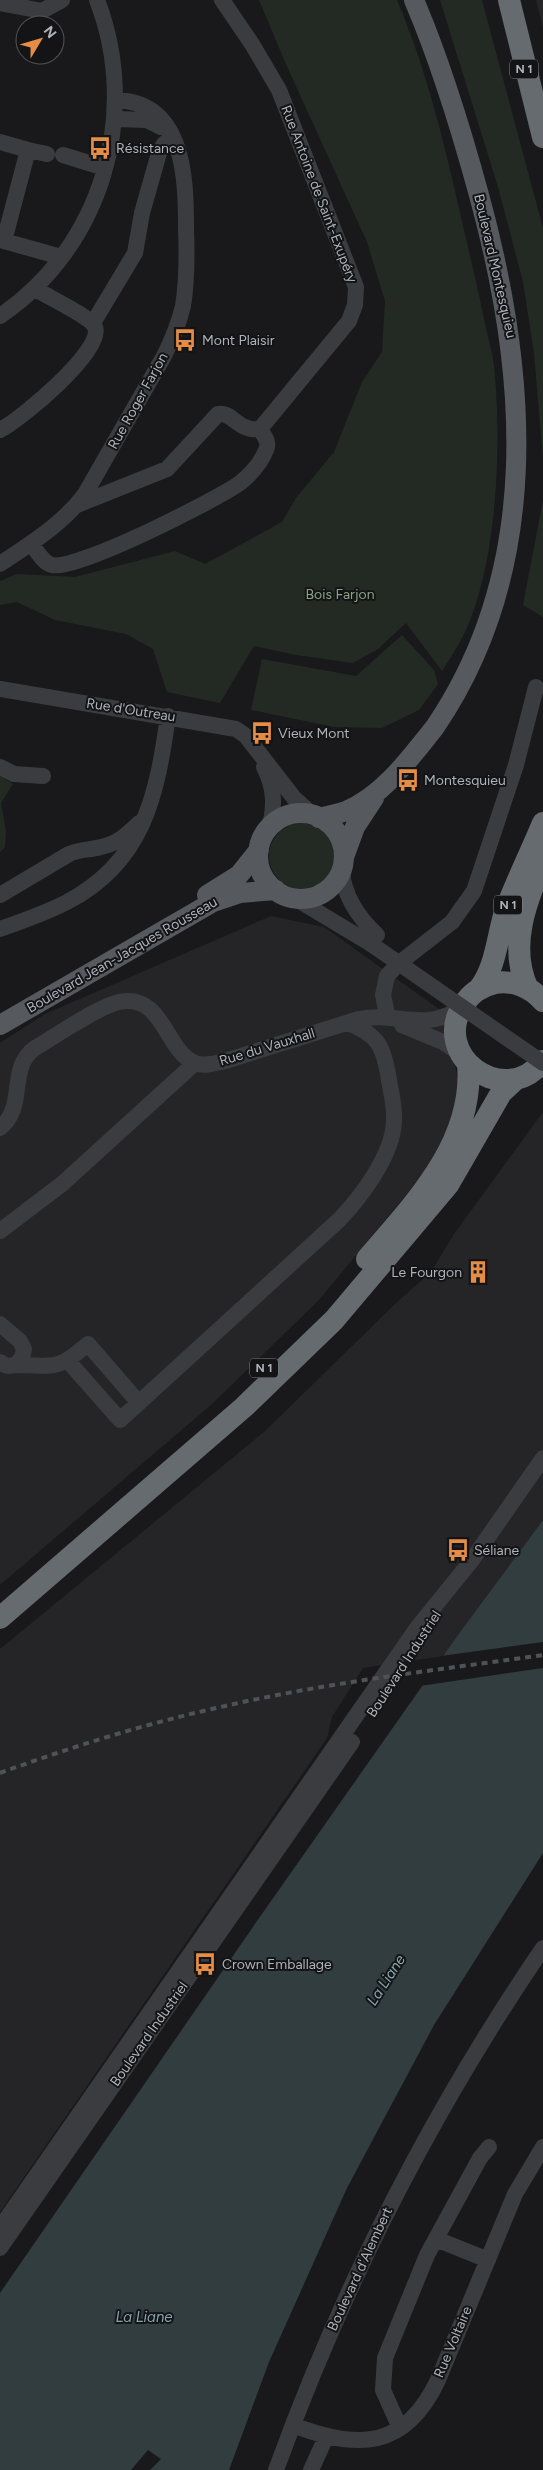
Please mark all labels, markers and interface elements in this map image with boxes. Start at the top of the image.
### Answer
north arrow [15,15,65,65]
text: N [40,23,60,42]
road number: N 1 [510,60,538,78]
street label: Rue Antoine de Saint-Exupéry [277,103,361,286]
bus stop icon: Résistance [87,135,113,161]
place label: Résistance [116,140,185,157]
street label: Boulevard Montesquieu [470,192,520,340]
bus stop icon: Mont Plaisir [172,327,198,353]
place label: Mont Plaisir [202,332,275,349]
street label: Rue Roger Farjon [104,350,172,452]
park label: Bois Farjon [306,586,375,603]
street label: Rue d'Outreau [85,695,177,725]
bus stop icon: Vieux Mont [249,720,275,746]
place label: Vieux Mont [278,725,350,742]
bus stop icon: Montesquieu [395,767,421,793]
place label: Montesquieu [424,772,506,789]
street label: Boulevard Jean-Jacques Rousseau [24,893,220,1017]
road number: N 1 [494,896,522,914]
street label: Rue du Vauxhall [217,1024,317,1070]
building icon: Le Fourgon [465,1259,491,1285]
place label: Le Fourgon [391,1264,462,1281]
road number: N 1 [250,1359,278,1378]
bus stop icon: Séliane [445,1537,471,1563]
place label: Séliane [474,1542,520,1559]
street label: Boulevard Industriel [363,1607,445,1721]
bus stop icon: Crown Emballage [192,1951,218,1977]
water label: La Liane [363,1951,409,2009]
place label: Crown Emballage [222,1956,332,1973]
street label: Boulevard Industriel [107,1978,191,2090]
street label: Boulevard d'Alembert [324,2204,396,2334]
street label: Rue Voltaire [430,2303,476,2380]
water label: La Liane [116,2308,173,2326]

